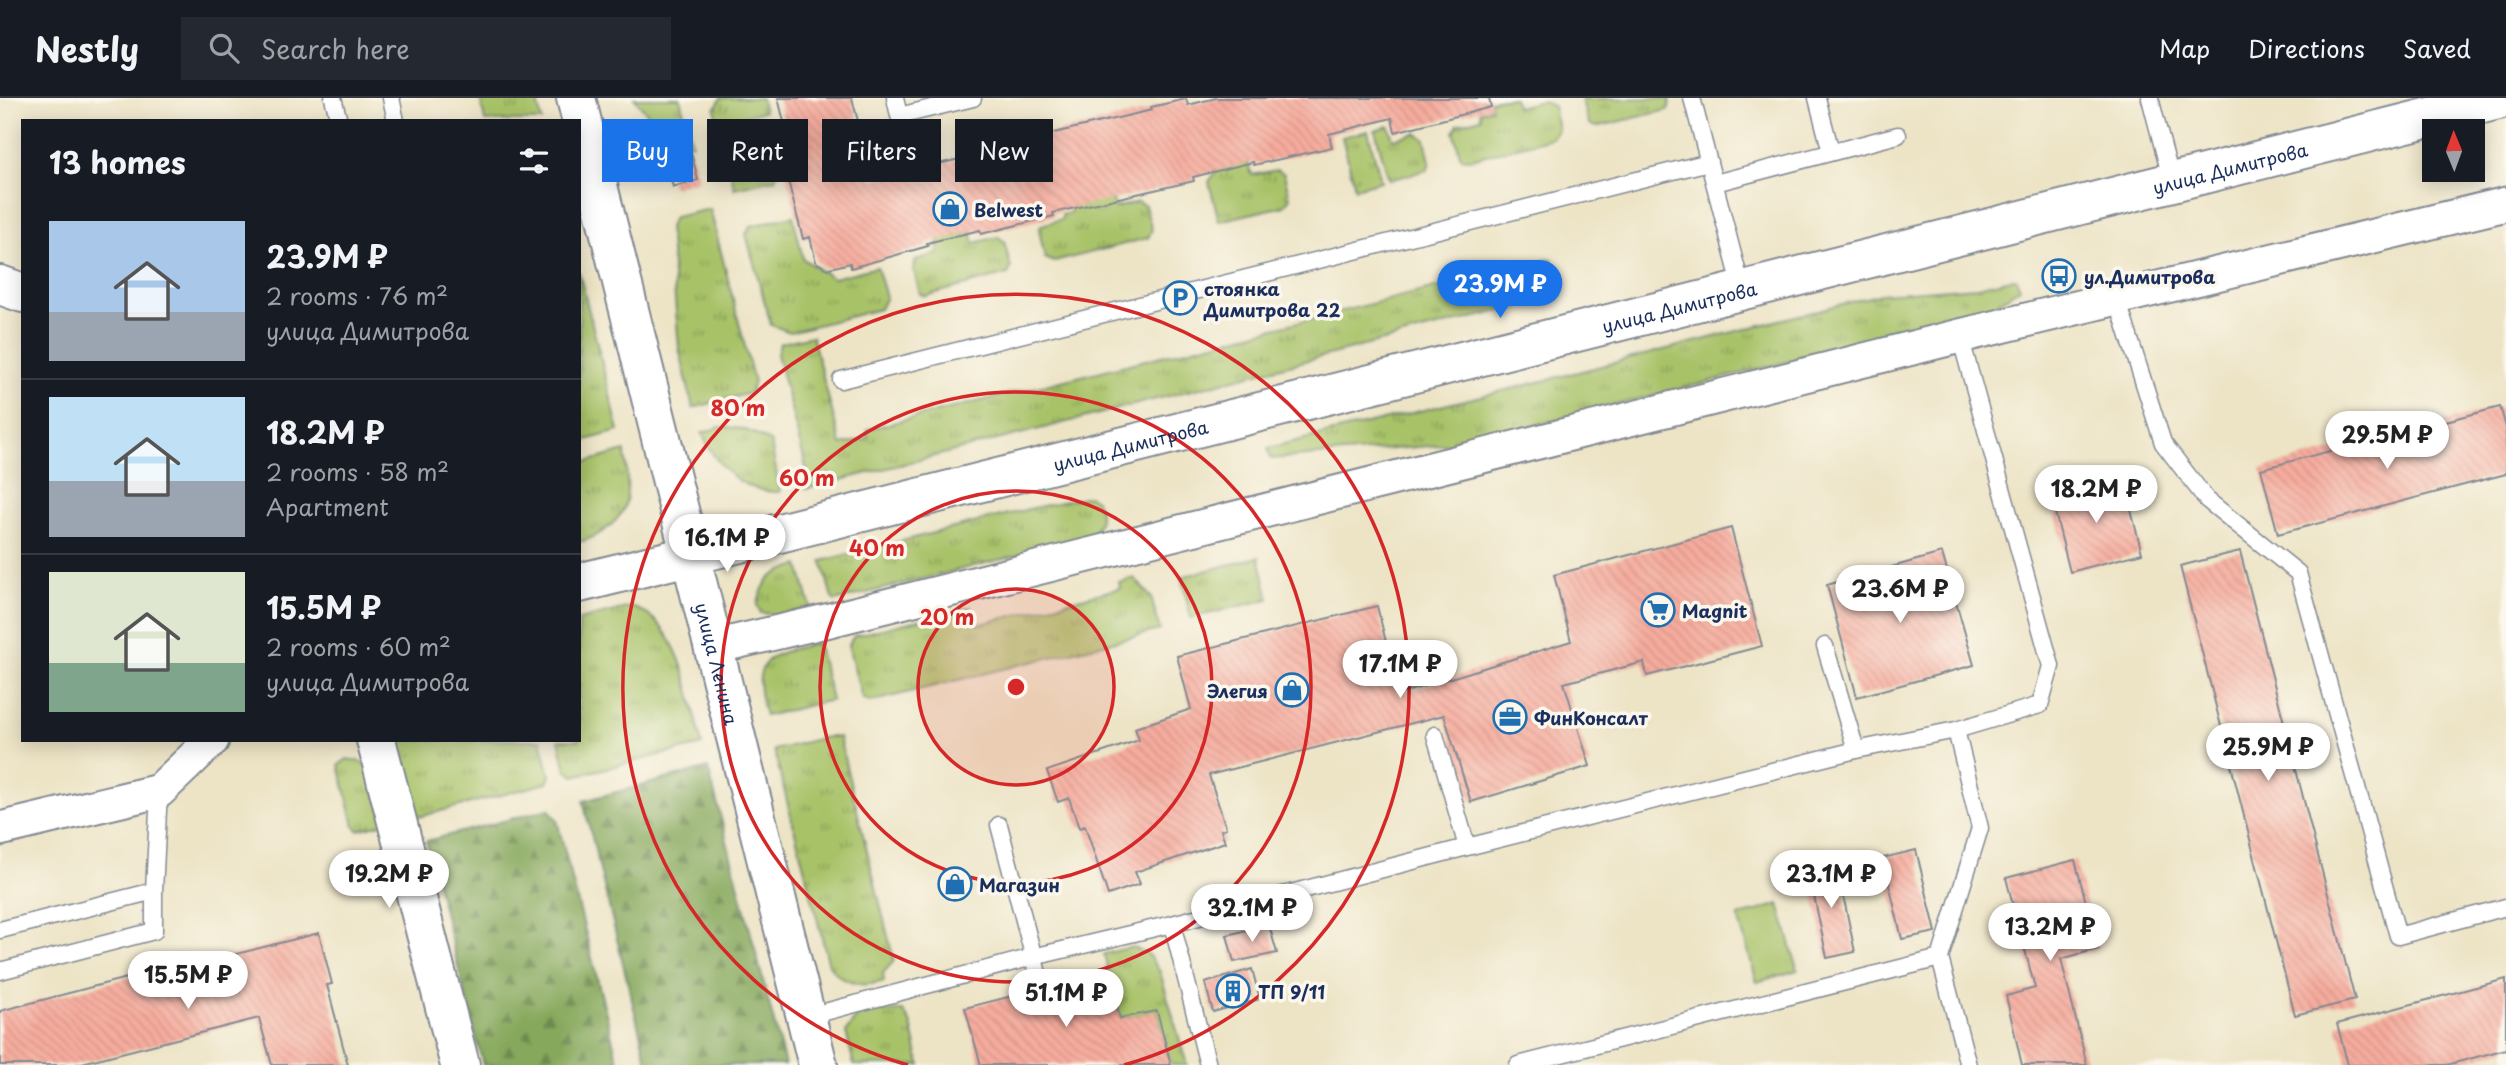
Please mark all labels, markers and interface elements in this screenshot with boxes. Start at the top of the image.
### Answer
search box [181,17,671,80]
text: Nestly [35,23,139,73]
icon: search [205,29,243,67]
text: Search here [261,29,410,68]
text: Map [2159,30,2210,66]
text: Directions [2248,30,2365,66]
text: Saved [2403,30,2471,66]
chip: Buy [602,119,693,182]
chip: Rent [707,119,808,182]
chip: Filters [822,119,941,182]
chip: New [955,119,1053,182]
north arrow [2422,119,2485,182]
map controls [2422,119,2485,182]
street label: улица Димитрова [2150,135,2311,200]
text: 13 homes [49,139,186,184]
icon: filters [515,142,553,180]
shop icon: Belwest [931,190,969,228]
place label: Belwest [974,196,1044,223]
text: 23.9M ₽ [266,233,388,278]
icon: home [105,249,189,333]
bus stop icon: ул.Димитрова [2040,257,2078,295]
pin: 23.9M ₽ [1435,260,1565,320]
place label: ул.Димитрова [2084,263,2215,290]
text: 23.9M ₽ [1453,265,1547,300]
street label: улица Димитрова [1599,274,1760,339]
place label: стоянка Димитрова 22 [1203,275,1341,323]
text: 2 rooms · 76 m² [266,278,448,313]
parking icon: стоянка Димитрова 22 [1161,279,1199,317]
text: улица Димитрова [266,313,469,348]
text: 80 m [711,391,765,423]
text: 18.2M ₽ [266,409,385,454]
street label: улица Димитрова [1050,412,1211,477]
pin: 29.5M ₽ [2322,412,2452,471]
text: 29.5M ₽ [2341,416,2433,451]
icon: home [105,425,189,509]
text: 2 rooms · 58 m² [266,454,449,489]
text: 60 m [779,461,835,493]
pin: 18.2M ₽ [2031,466,2161,525]
text: 18.2M ₽ [2051,470,2141,505]
text: Apartment [266,489,389,524]
pin: 16.1M ₽ [662,514,792,574]
text: 16.1M ₽ [685,519,769,554]
text: 40 m [849,531,905,563]
pin: 23.6M ₽ [1835,566,1965,625]
text: 23.6M ₽ [1851,570,1949,605]
text: 15.5M ₽ [266,584,381,629]
supermarket icon: Magnit [1639,591,1677,629]
place label: Magnit [1682,597,1748,624]
icon: home [105,600,189,684]
street label: улица Ленина [689,600,746,728]
text: 20 m [920,600,974,632]
text: 2 rooms · 60 m² [266,629,451,664]
pin: 17.1M ₽ [1335,640,1465,700]
text: 17.1M ₽ [1359,645,1441,680]
text: улица Димитрова [266,664,469,699]
shop icon: Элегия [1273,671,1311,709]
centre of rings [1004,675,1028,699]
place label: Элегия [1207,677,1268,704]
office icon: ФинКонсалт [1491,698,1529,736]
place label: ФинКонсалт [1534,704,1649,731]
pin: 25.9M ₽ [2203,724,2333,783]
text: 25.9M ₽ [2222,728,2314,763]
pin: 19.2M ₽ [324,850,454,910]
pin: 23.1M ₽ [1766,850,1896,910]
text: 19.2M ₽ [345,855,433,890]
text: 23.1M ₽ [1786,855,1876,890]
shop icon: Магазин [936,865,974,903]
place label: Магазин [979,871,1060,898]
pin: 32.1M ₽ [1187,884,1317,944]
text: 32.1M ₽ [1207,889,1297,924]
pin: 13.2M ₽ [1985,904,2115,963]
text: 13.2M ₽ [2004,908,2096,943]
pin: 15.5M ₽ [123,951,253,1011]
text: 15.5M ₽ [144,956,232,991]
pin: 51.1M ₽ [1001,970,1131,1029]
building icon: ТП 9/11 [1214,972,1252,1010]
text: 51.1M ₽ [1025,974,1107,1009]
place label: ТП 9/11 [1258,978,1325,1005]

